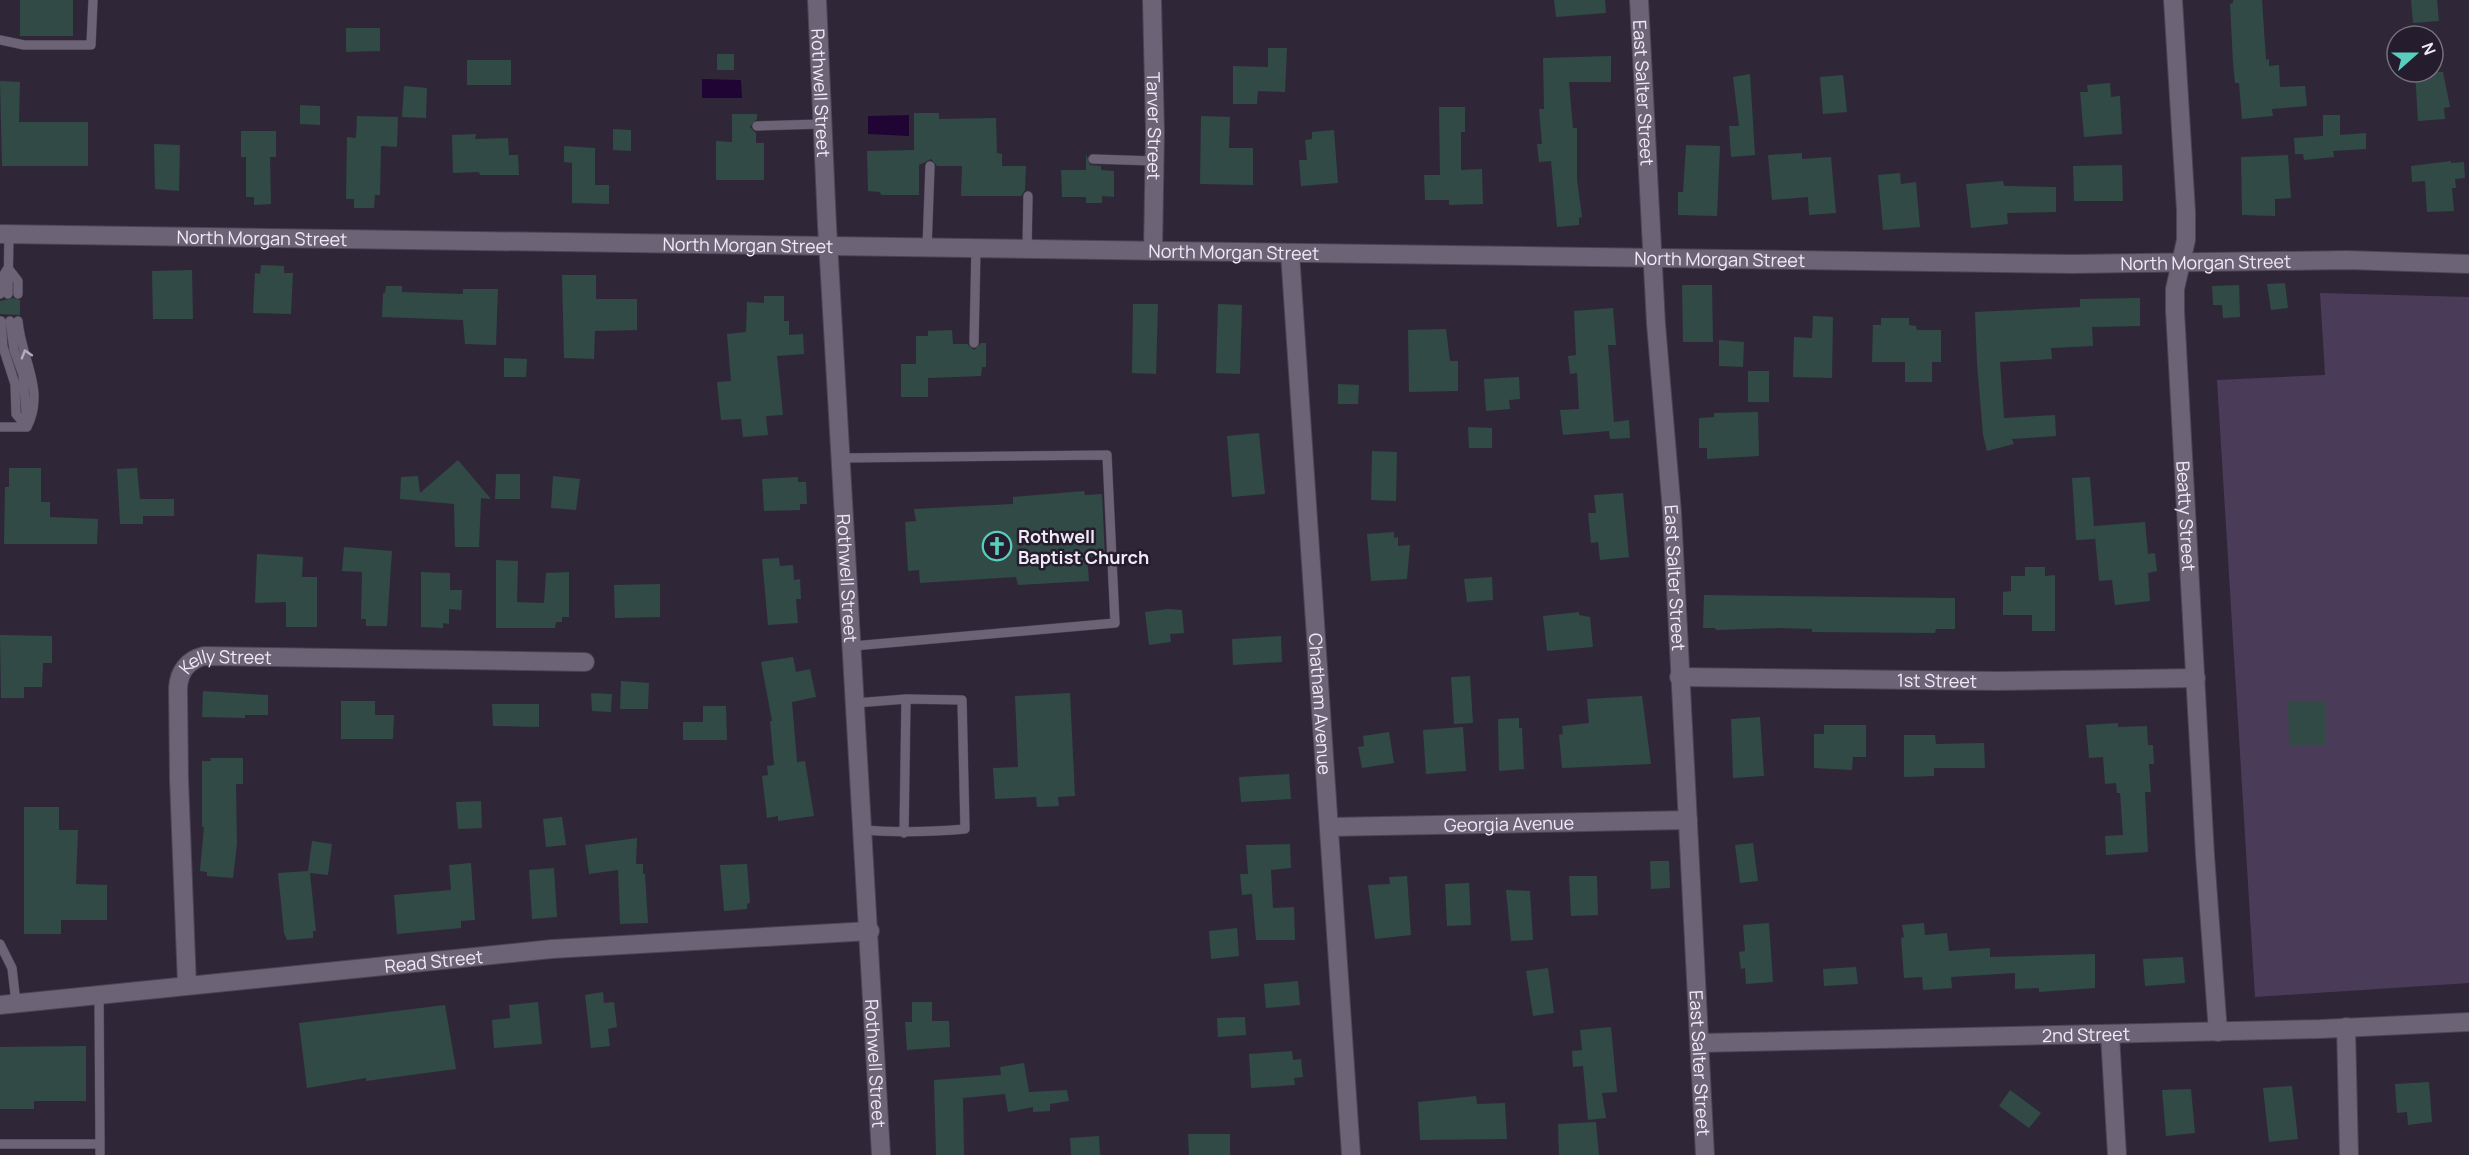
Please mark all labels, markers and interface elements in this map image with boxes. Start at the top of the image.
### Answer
street label: East Salter Street [1628,19,1660,167]
north arrow [2385,24,2445,84]
street label: Rothwell Street [806,28,836,158]
text: N [2417,39,2441,58]
street label: Tarver Street [1142,72,1167,180]
street label: North Morgan Street [176,225,348,251]
street label: North Morgan Street [662,232,834,258]
street label: North Morgan Street [1148,239,1319,265]
street label: North Morgan Street [1634,246,1805,272]
street label: North Morgan Street [2120,249,2291,275]
one-way arrow [21,349,33,360]
street label: Beatty Street [2171,460,2201,572]
street label: East Salter Street [1659,504,1691,651]
street label: Rothwell Street [832,513,863,643]
place label: Rothwell Baptist Church [1018,524,1149,569]
church icon: Rothwell Baptist Church [981,530,1013,562]
street label: Chatham Avenue [1304,632,1337,776]
street label: Kelly Street [173,644,272,679]
street label: 1st Street [1897,668,1977,693]
street label: Georgia Avenue [1444,810,1574,837]
street label: Read Street [383,944,484,978]
street label: East Salter Street [1685,989,1716,1137]
street label: Rothwell Street [860,998,891,1128]
street label: 2nd Street [2042,1021,2130,1047]

